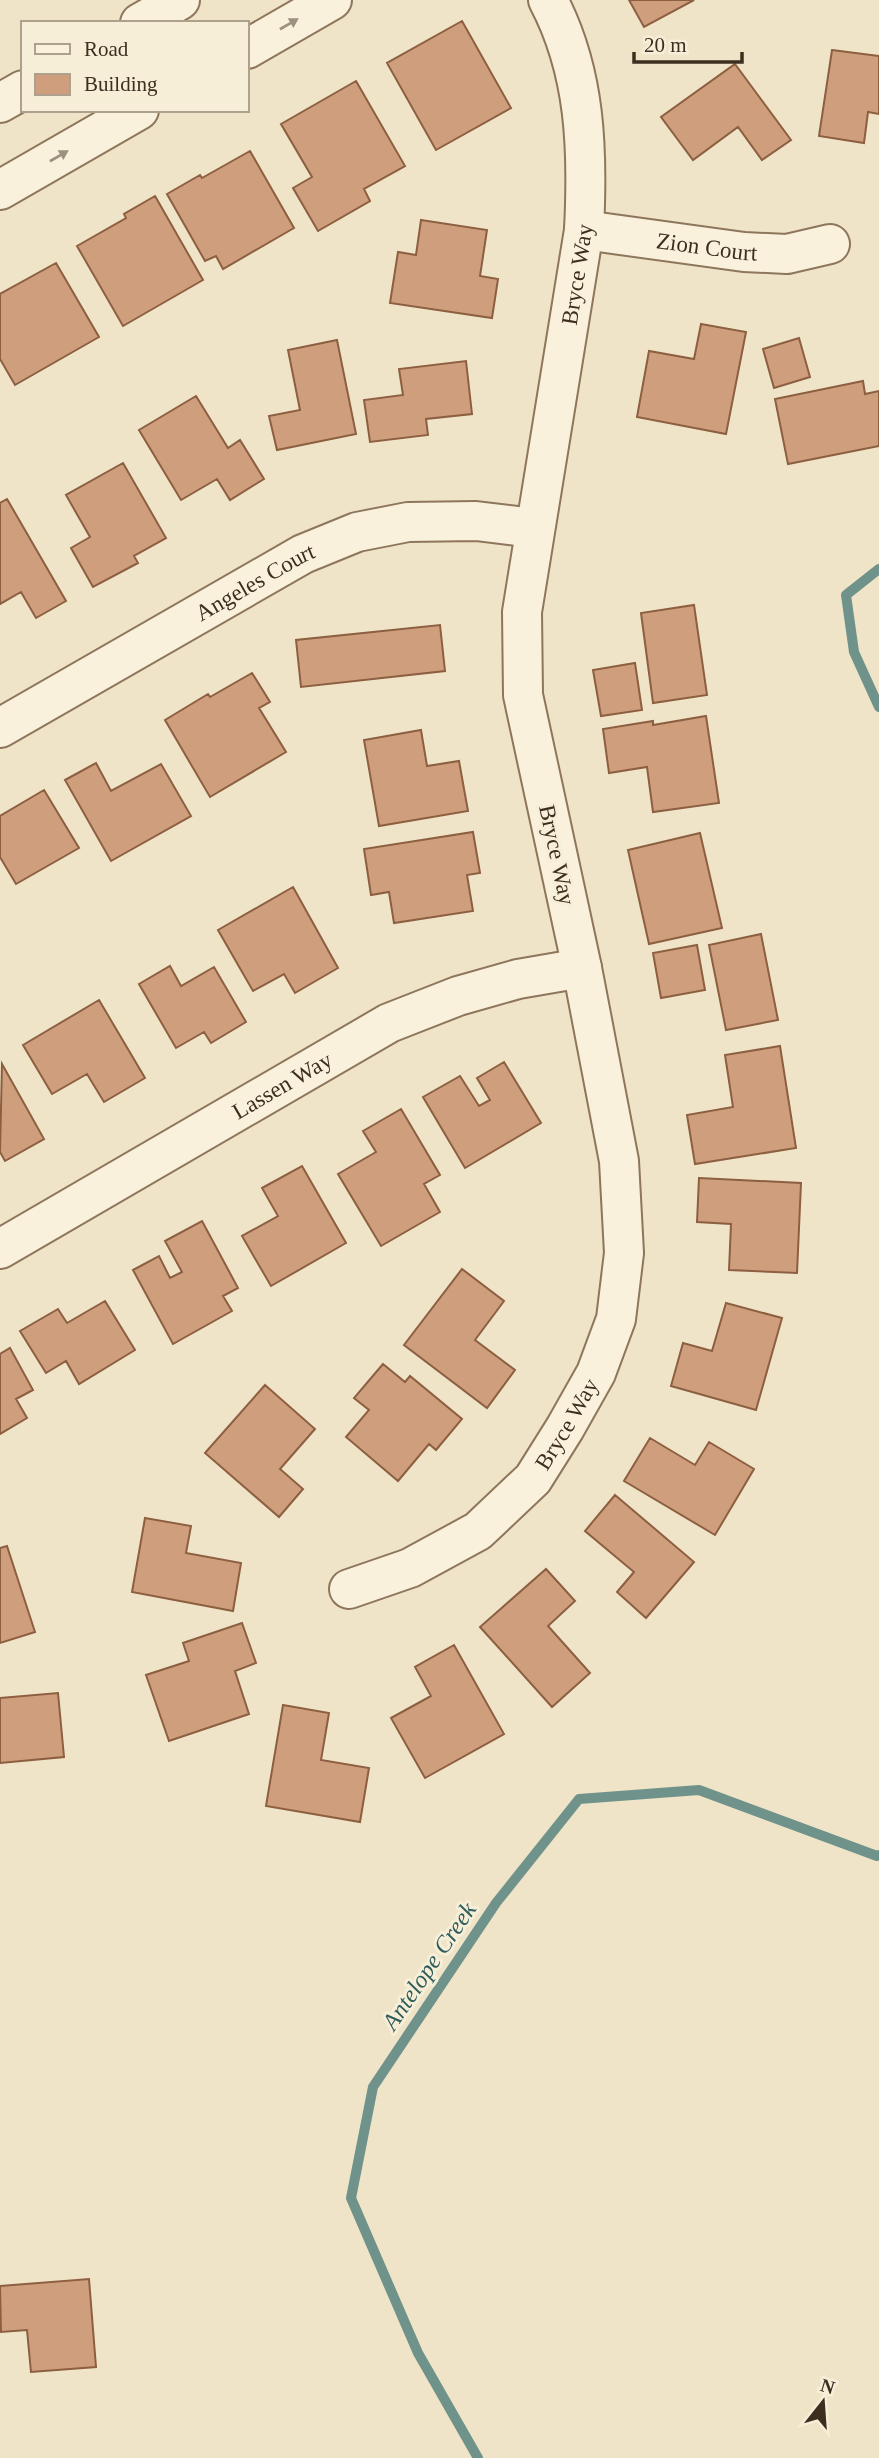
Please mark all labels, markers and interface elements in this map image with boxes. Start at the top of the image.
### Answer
one-way arrow [280,18,299,30]
legend [21,21,248,112]
scale bar [634,21,742,65]
text: 20 m [644,33,687,57]
text: Road [84,37,129,61]
text: Building [84,72,158,96]
one-way arrow [50,150,69,162]
street label: Bryce Way [556,223,597,327]
street label: Zion Court [655,228,758,265]
street label: Angeles Court [191,538,319,626]
street label: Bryce Way [534,803,580,908]
street label: Lassen Way [228,1046,337,1124]
street label: Bryce Way [530,1373,603,1474]
water label: Antelope Creek [376,1897,481,2036]
north arrow [788,2367,858,2437]
text: N [818,2374,838,2398]

